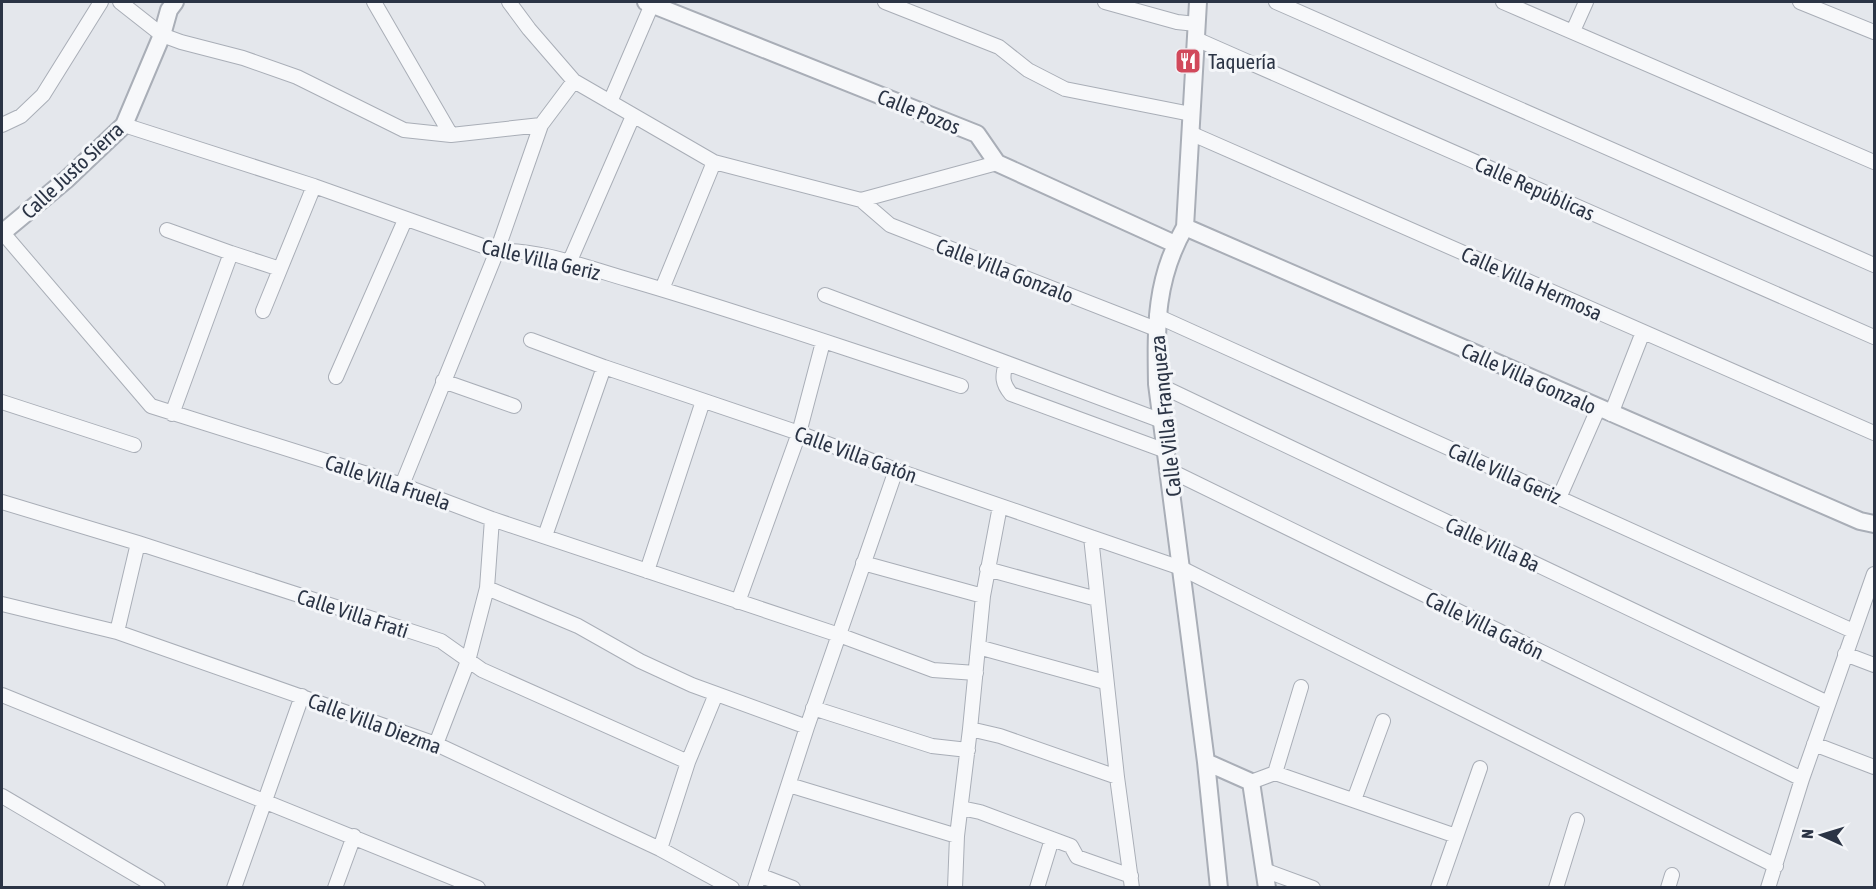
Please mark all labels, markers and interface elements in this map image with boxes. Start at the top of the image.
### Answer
restaurant icon: Taquería [1173,46,1203,76]
place label: Taquería [1208,49,1276,73]
street label: Calle Pozos [874,84,964,138]
street label: Calle Justo Sierra [16,117,128,223]
street label: Calle Repúblicas [1472,151,1598,225]
street label: Calle Villa Gonzalo [933,233,1077,307]
street label: Calle Villa Geriz [480,234,603,284]
street label: Calle Villa Hermosa [1458,241,1606,325]
street label: Calle Villa Franqueza [1145,334,1185,498]
street label: Calle Villa Gonzalo [1458,338,1600,418]
street label: Calle Villa Gatón [792,421,920,487]
street label: Calle Villa Geriz [1445,437,1565,509]
street label: Calle Villa Fruela [322,449,454,515]
street label: Calle Villa Ba [1442,512,1544,576]
street label: Calle Villa Frati [294,584,412,642]
street label: Calle Villa Gatón [1422,586,1548,664]
street label: Calle Villa Diezma [305,688,445,758]
north arrow [1792,805,1852,865]
text: N [1798,829,1816,839]

